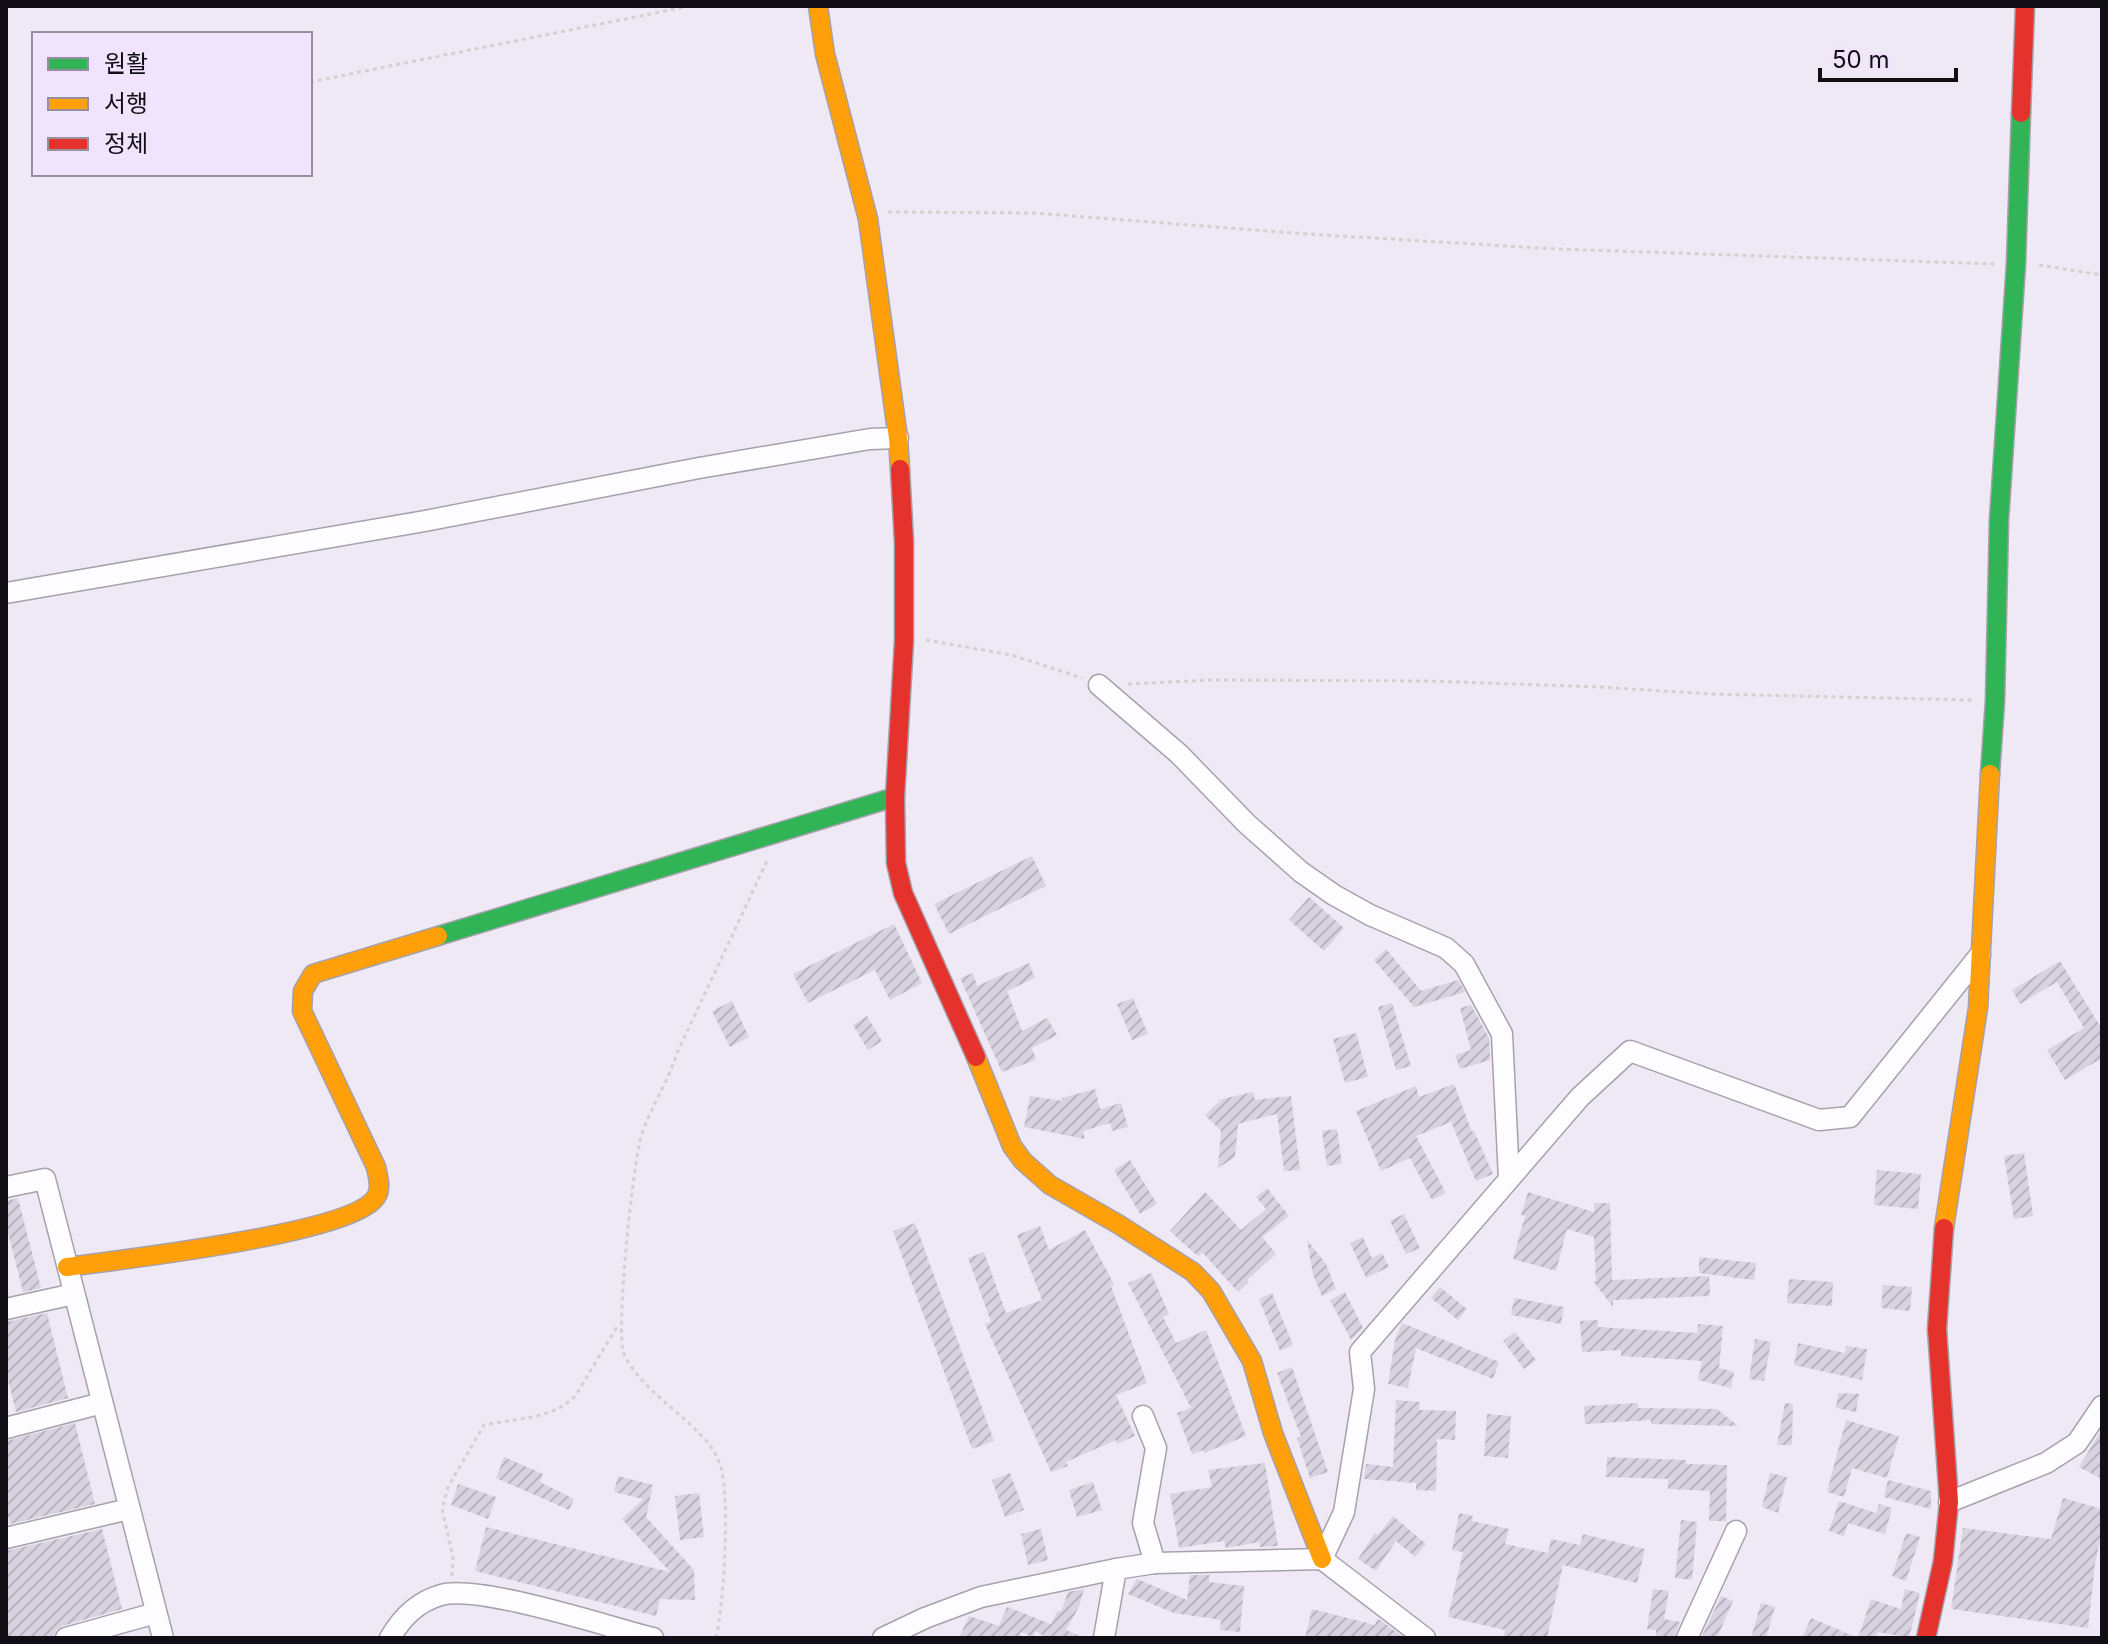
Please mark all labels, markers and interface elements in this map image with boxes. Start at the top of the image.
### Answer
legend [32,32,312,176]
scale bar [1820,32,1956,82]
text: 50 m [1832,45,1890,74]
text: 원활 [104,49,148,78]
text: 서행 [104,89,148,118]
text: 정체 [104,129,148,158]

